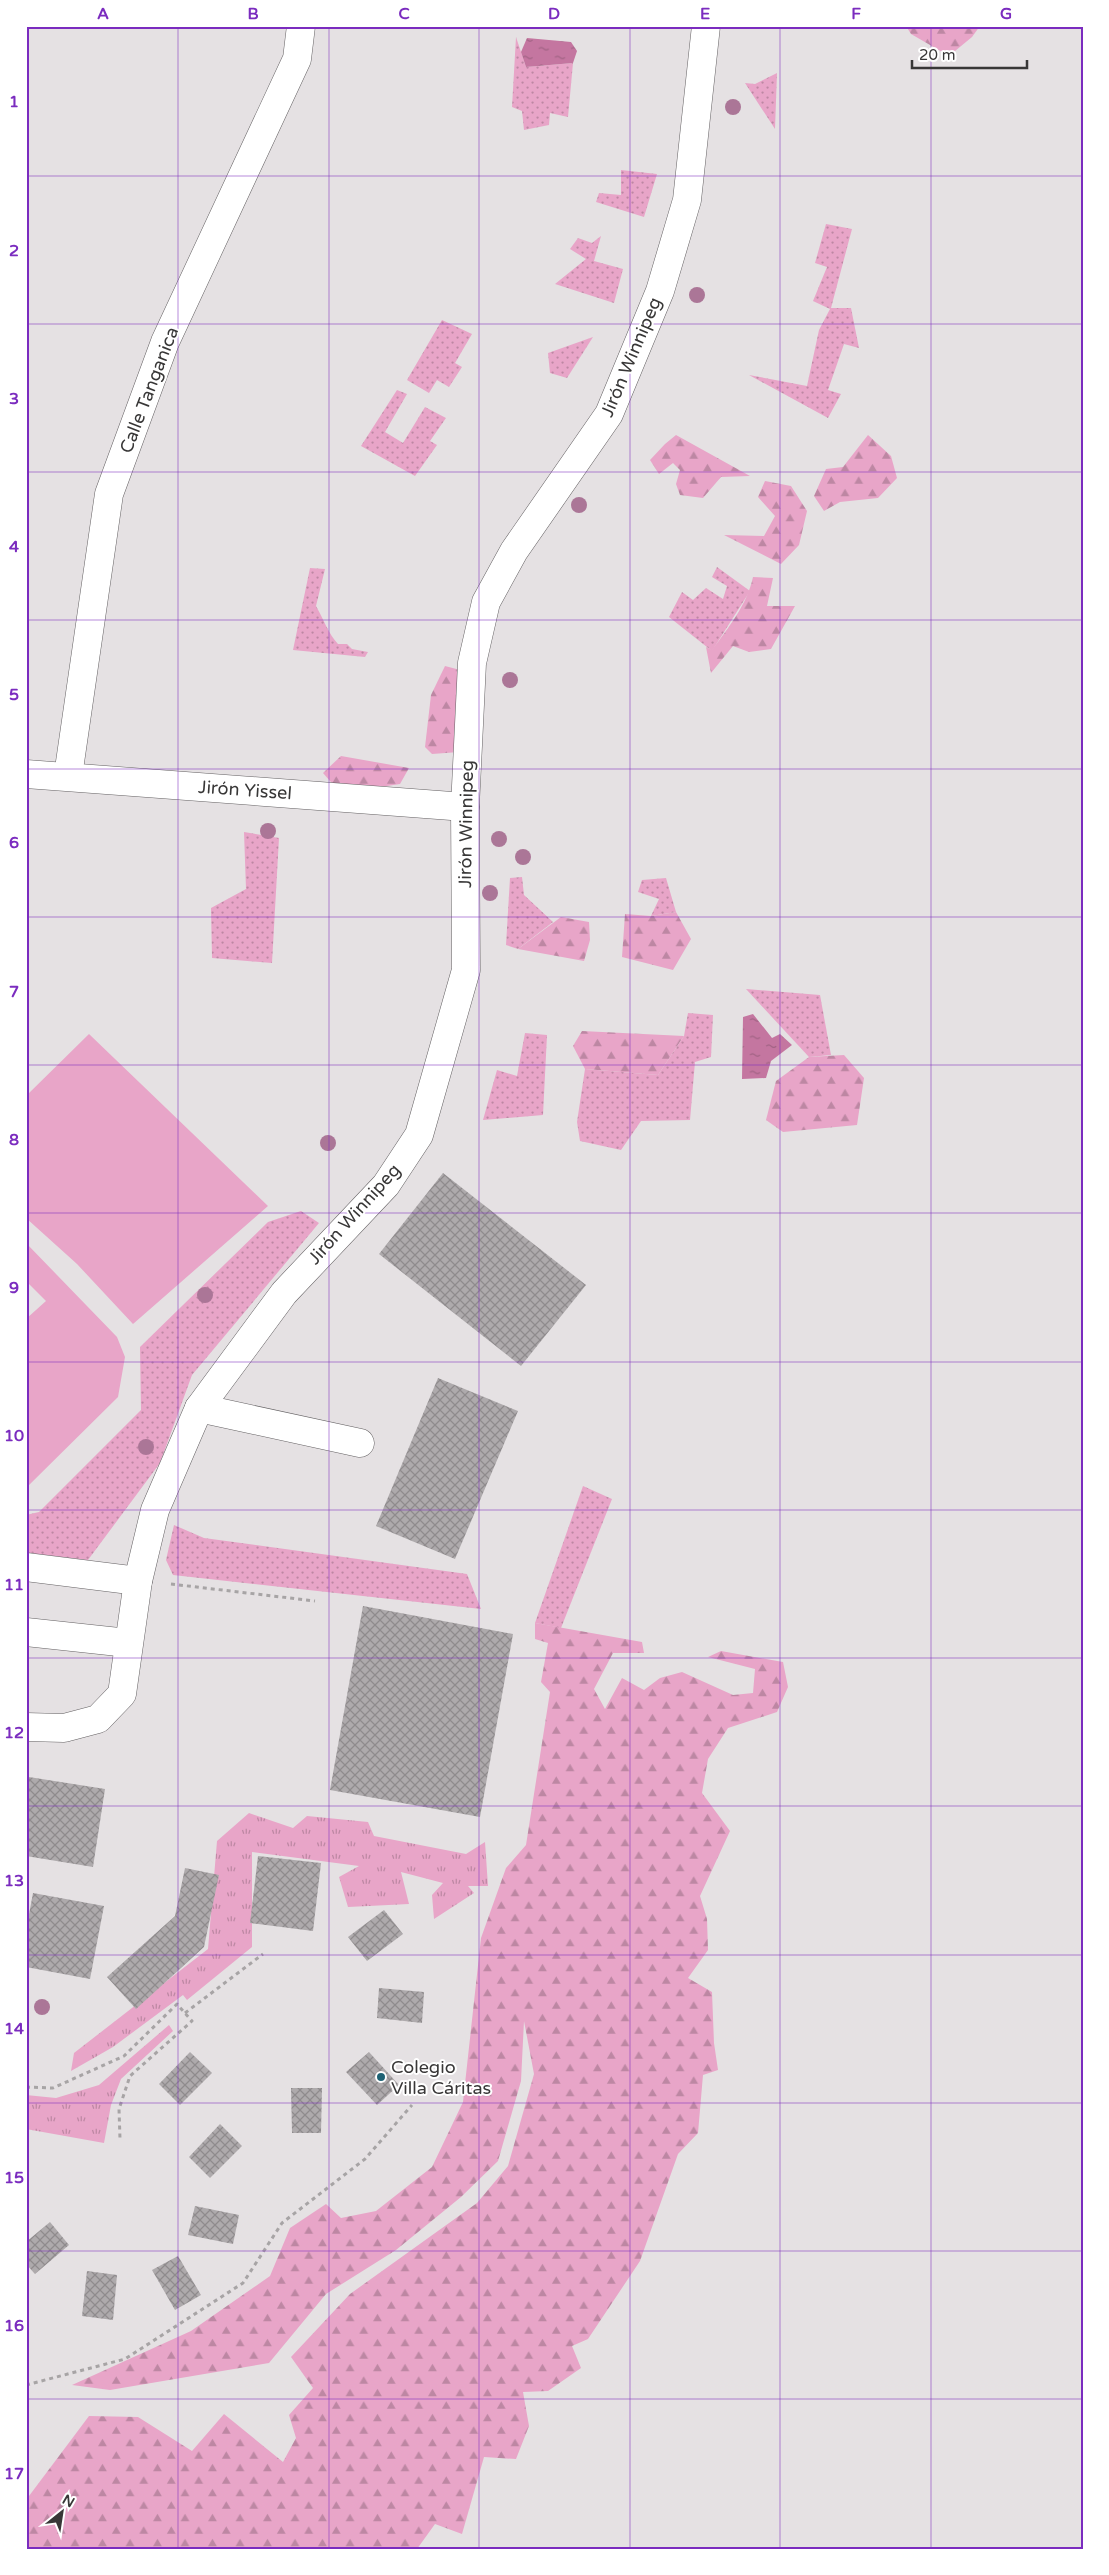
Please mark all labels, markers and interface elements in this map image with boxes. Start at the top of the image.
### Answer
text: A [97,4,109,24]
text: B [247,4,259,24]
text: C [398,4,410,24]
text: D [548,4,560,24]
text: E [700,4,710,24]
text: F [851,4,861,24]
text: G [1000,4,1012,24]
scale bar [912,38,1026,70]
text: 20 m [919,46,956,64]
text: 1 [9,92,19,112]
text: 2 [9,241,19,261]
street label: Jirón Winnipeg [596,294,666,420]
street label: Calle Tanganica [115,324,183,456]
text: 3 [9,389,19,409]
text: 4 [9,537,19,557]
text: 5 [9,685,19,705]
street label: Jirón Winnipeg [454,760,478,888]
street label: Jirón Yissel [197,776,293,804]
text: 6 [9,833,19,853]
text: 7 [9,982,19,1002]
text: 8 [9,1130,19,1150]
street label: Jirón Winnipeg [303,1159,405,1269]
text: 9 [9,1278,19,1298]
text: 10 [4,1426,24,1446]
text: 11 [4,1575,24,1595]
text: 12 [4,1723,24,1743]
text: 13 [4,1871,24,1891]
text: 14 [4,2019,24,2039]
place label: Colegio Villa Cáritas [391,2056,491,2099]
marker: Colegio Villa Cáritas [375,2071,387,2083]
text: 15 [4,2168,24,2188]
text: 16 [4,2316,24,2336]
text: 17 [4,2464,24,2484]
north arrow [38,2488,88,2538]
text: N [59,2491,77,2511]

